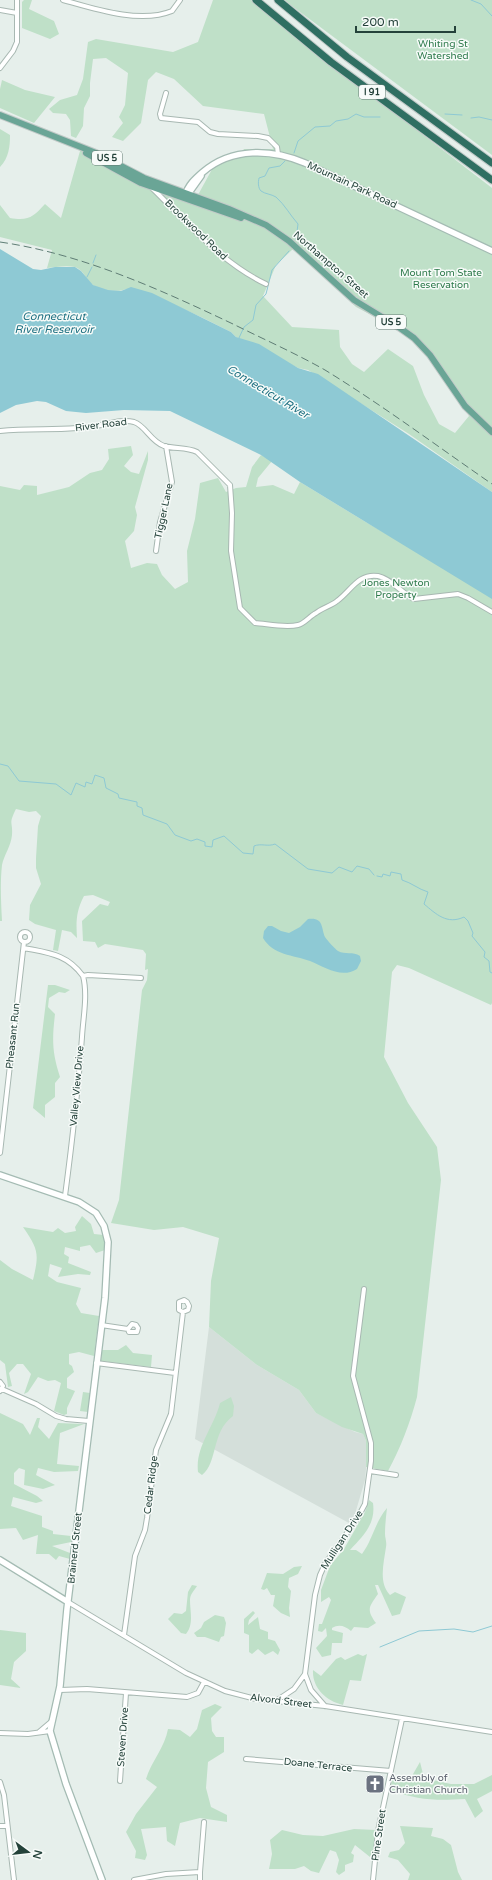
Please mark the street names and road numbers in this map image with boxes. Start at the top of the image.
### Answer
road number: I 91 [359,85,385,99]
road number: US 5 [92,151,122,165]
street label: Mountain Park Road [305,159,399,211]
street label: Brookwood Road [162,197,230,263]
street label: Northampton Street [291,229,371,301]
road number: US 5 [376,315,406,329]
street label: River Road [74,416,128,434]
street label: Tigger Lane [152,482,176,540]
street label: Pheasant Run [4,1002,22,1070]
street label: Valley View Drive [68,1045,87,1127]
street label: Cedar Ridge [141,1455,161,1515]
street label: Mulligan Drive [318,1508,366,1572]
street label: Brainerd Street [65,1512,85,1584]
street label: Alvord Street [249,1691,313,1711]
street label: Steven Drive [115,1707,131,1767]
street label: Doane Terrace [283,1755,353,1775]
street label: Pine Street [369,1808,389,1862]

